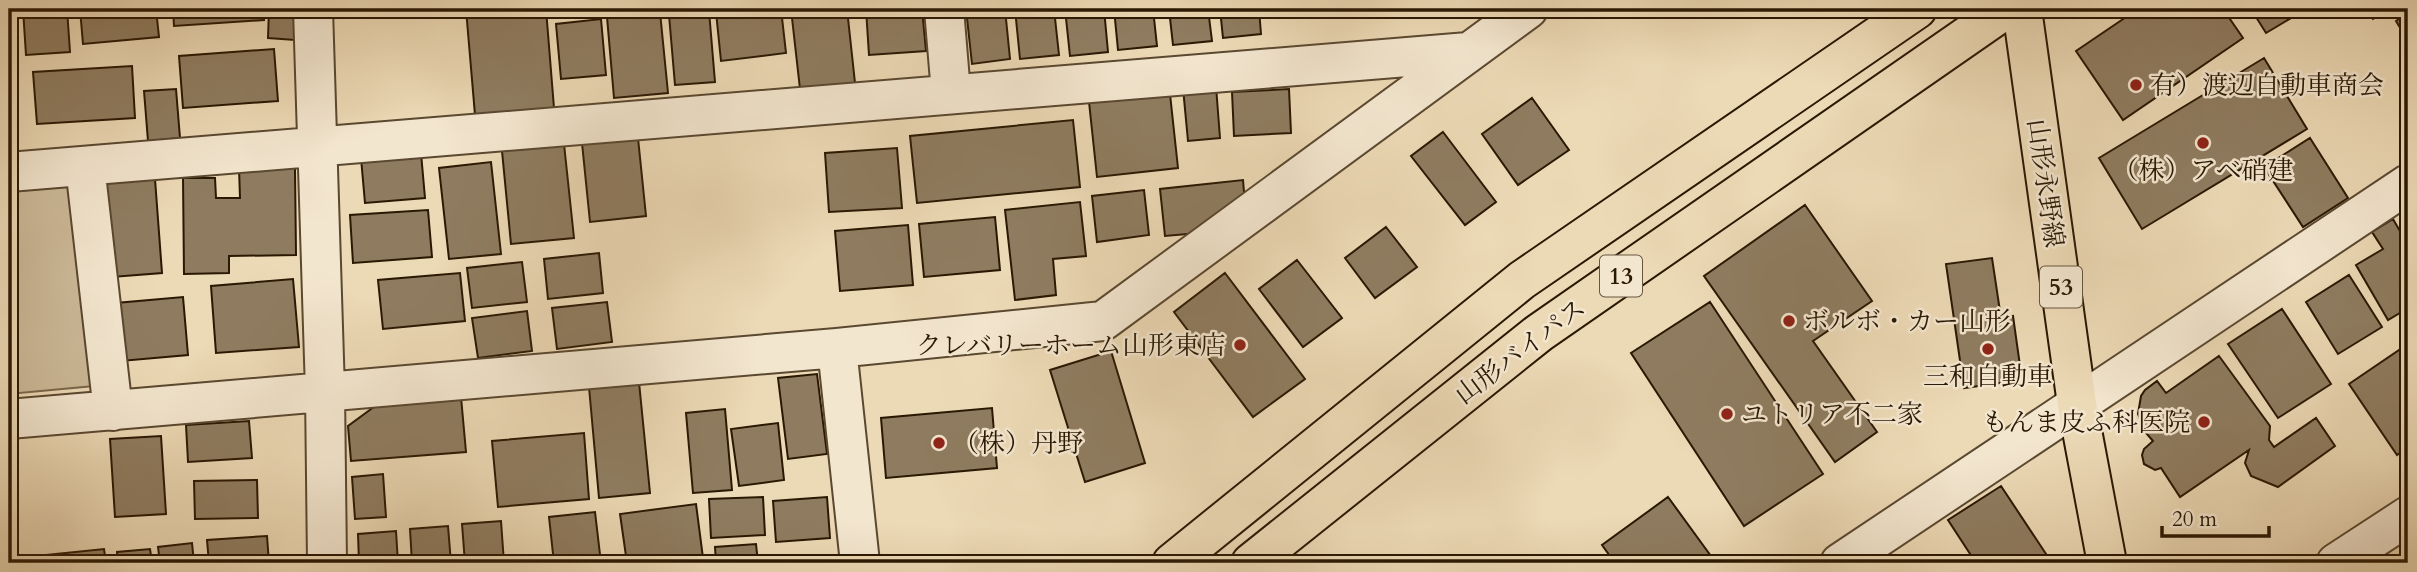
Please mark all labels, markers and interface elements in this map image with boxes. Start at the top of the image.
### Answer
place label: 有）渡辺自動車商会 [2150,68,2384,103]
marker: 有）渡辺自動車商会 [2128,77,2144,93]
street label: 山形永野線 [2019,116,2072,250]
marker: （株）アベ硝建 [2195,135,2211,151]
place label: （株）アベ硝建 [2113,153,2293,188]
road number: 13 [1600,256,1642,296]
road number: 53 [2040,266,2082,308]
street label: 山形バイパス [1448,291,1593,412]
place label: ボルボ・カー山形 [1803,304,2011,339]
marker: ボルボ・カー山形 [1781,313,1797,329]
place label: クレバリーホーム山形東店 [916,328,1226,363]
marker: クレバリーホーム山形東店 [1232,337,1248,353]
marker: 三和自動車 [1980,341,1996,357]
place label: 三和自動車 [1923,359,2053,394]
place label: ユトリア不二家 [1741,397,1923,432]
place label: もんま皮ふ科医院 [1982,405,2190,440]
marker: ユトリア不二家 [1719,406,1735,422]
marker: もんま皮ふ科医院 [2196,414,2212,430]
place label: （株）丹野 [953,426,1083,461]
marker: （株）丹野 [931,435,947,451]
scale bar [2162,495,2268,539]
text: 20 m [2172,505,2217,534]

